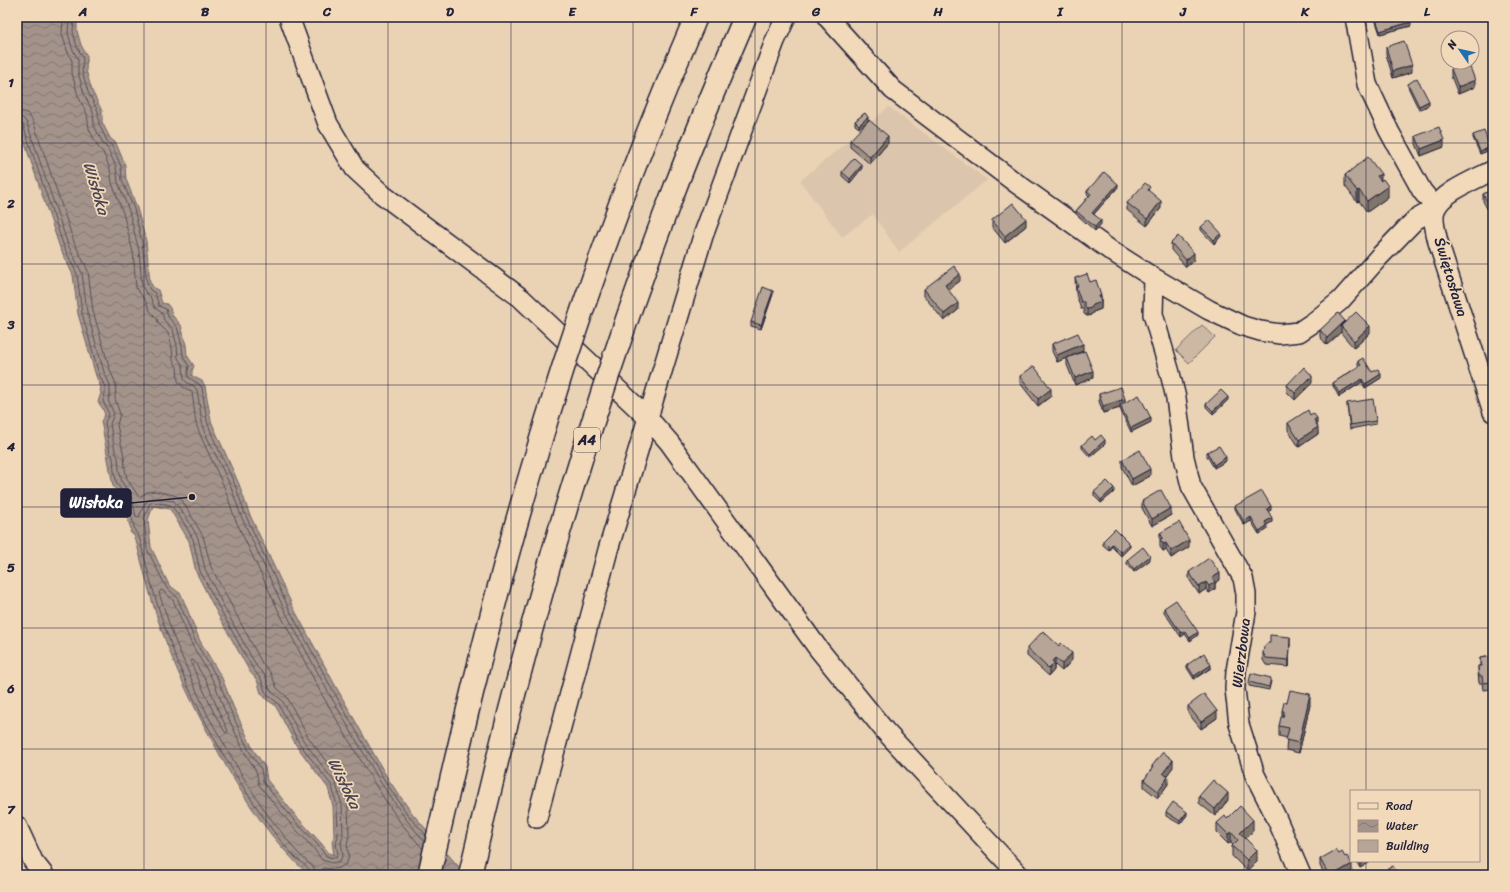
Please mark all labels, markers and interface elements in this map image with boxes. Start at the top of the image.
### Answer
text: A [78,0,87,23]
text: B [201,0,210,23]
text: C [322,0,332,23]
text: D [446,0,454,23]
text: E [568,0,577,23]
text: F [689,0,698,23]
text: G [811,0,821,23]
text: H [932,0,943,23]
text: I [1056,0,1064,23]
text: J [1179,0,1187,23]
text: K [1300,0,1310,23]
text: L [1424,0,1431,23]
north arrow [1440,30,1480,70]
text: N [1442,36,1462,54]
text: 1 [8,71,14,94]
water label: Wisłoka [75,158,119,220]
text: 2 [6,192,15,215]
street label: Świętosława [1427,234,1476,321]
text: 3 [6,313,15,336]
road number: A4 [574,428,600,452]
text: 4 [6,435,16,458]
text: Wisłoka [69,488,124,517]
callout: Wisłoka [61,489,131,517]
text: 5 [7,556,15,579]
street label: Wierzbowa [1224,616,1258,689]
text: 6 [6,677,15,700]
water label: Wisłoka [320,753,370,816]
legend [1350,790,1480,862]
text: Road [1386,795,1413,817]
text: 7 [7,798,16,821]
text: Water [1386,815,1419,837]
text: Building [1386,835,1429,857]

